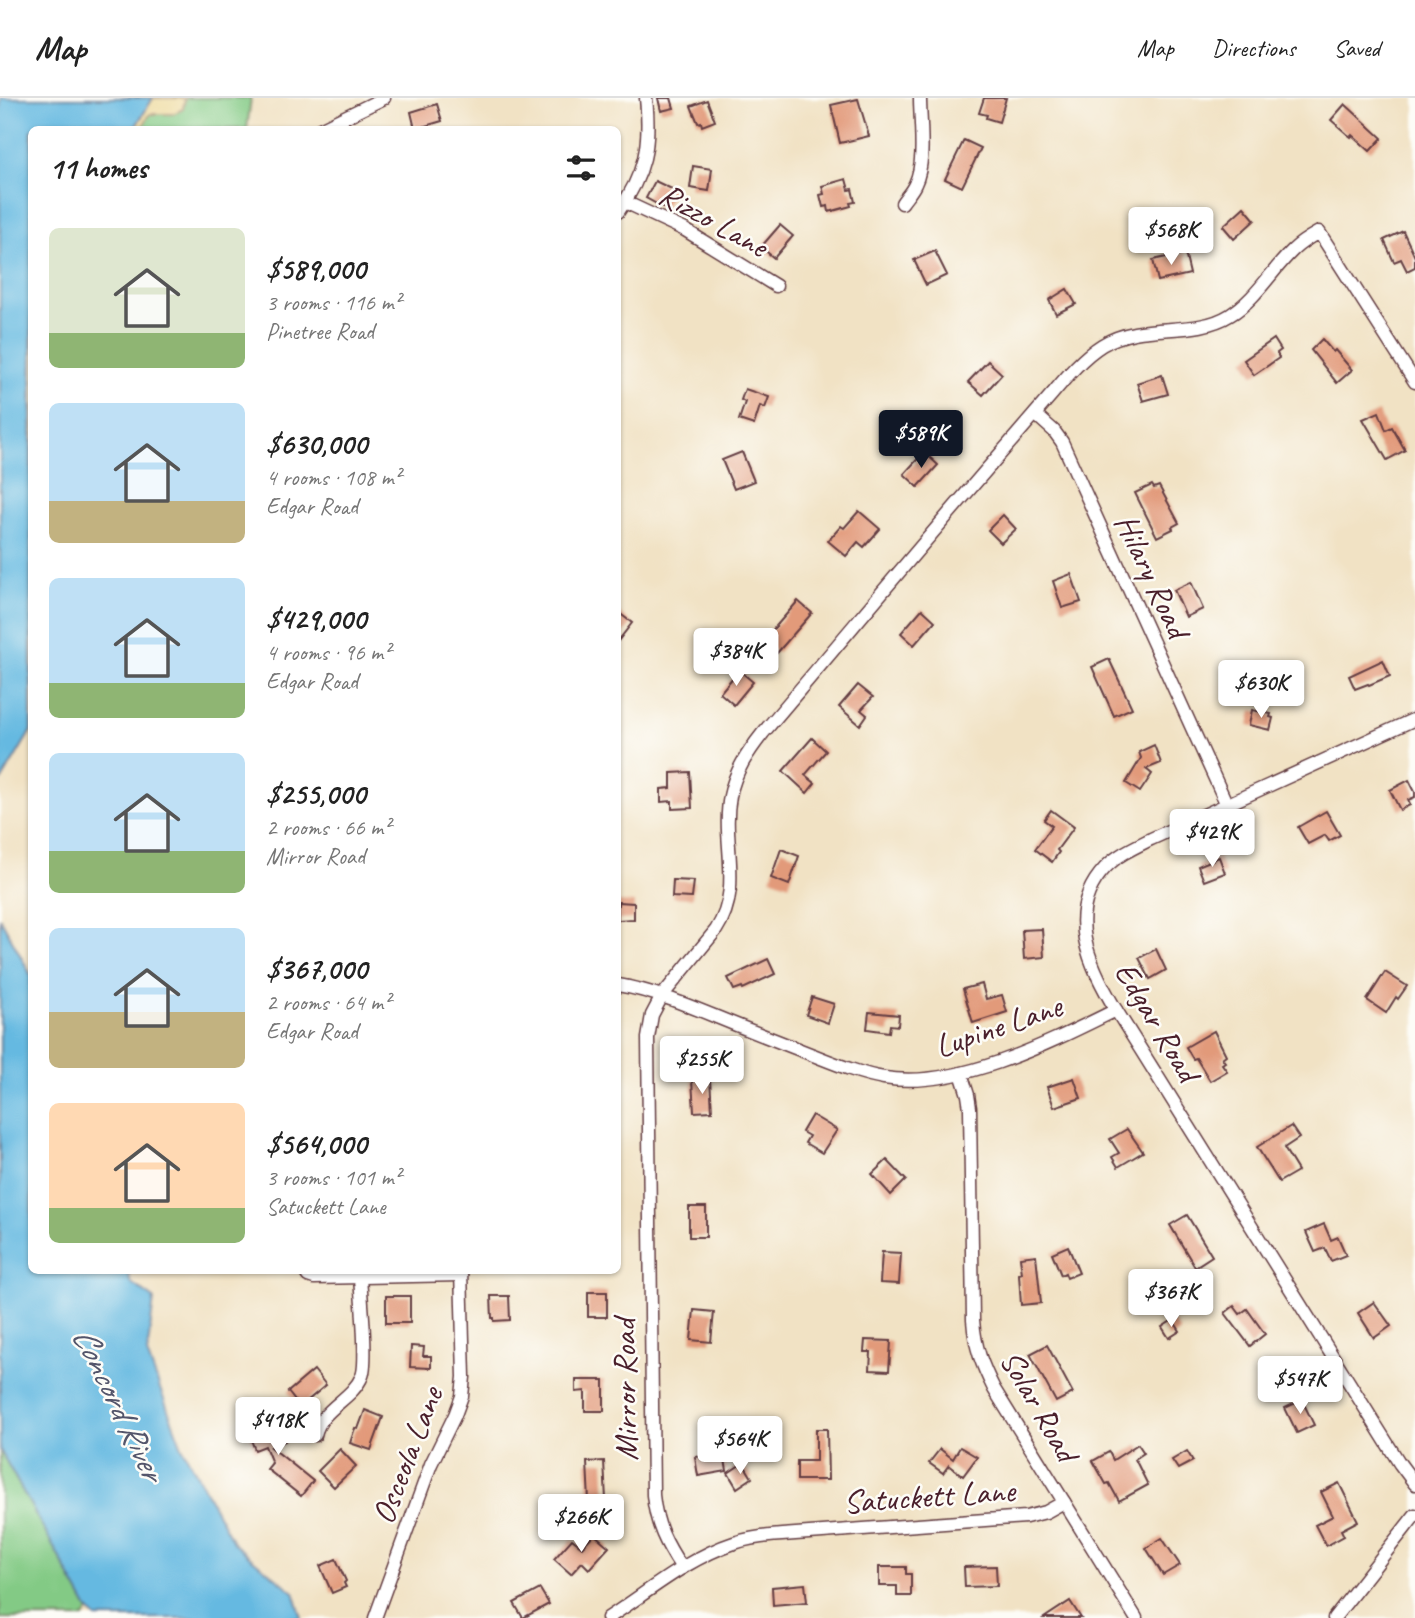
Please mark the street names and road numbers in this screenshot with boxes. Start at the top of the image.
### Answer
street label: Rizzo Lane [652,173,777,268]
street label: Hilary Road [1105,507,1201,648]
street label: Edgar Road [1105,954,1212,1093]
street label: Lupine Lane [929,984,1069,1067]
street label: Mirror Road [603,1314,647,1461]
street label: Solar Road [991,1342,1090,1473]
street label: Osceola Lane [362,1379,453,1530]
street label: Satuckett Lane [842,1469,1018,1523]

